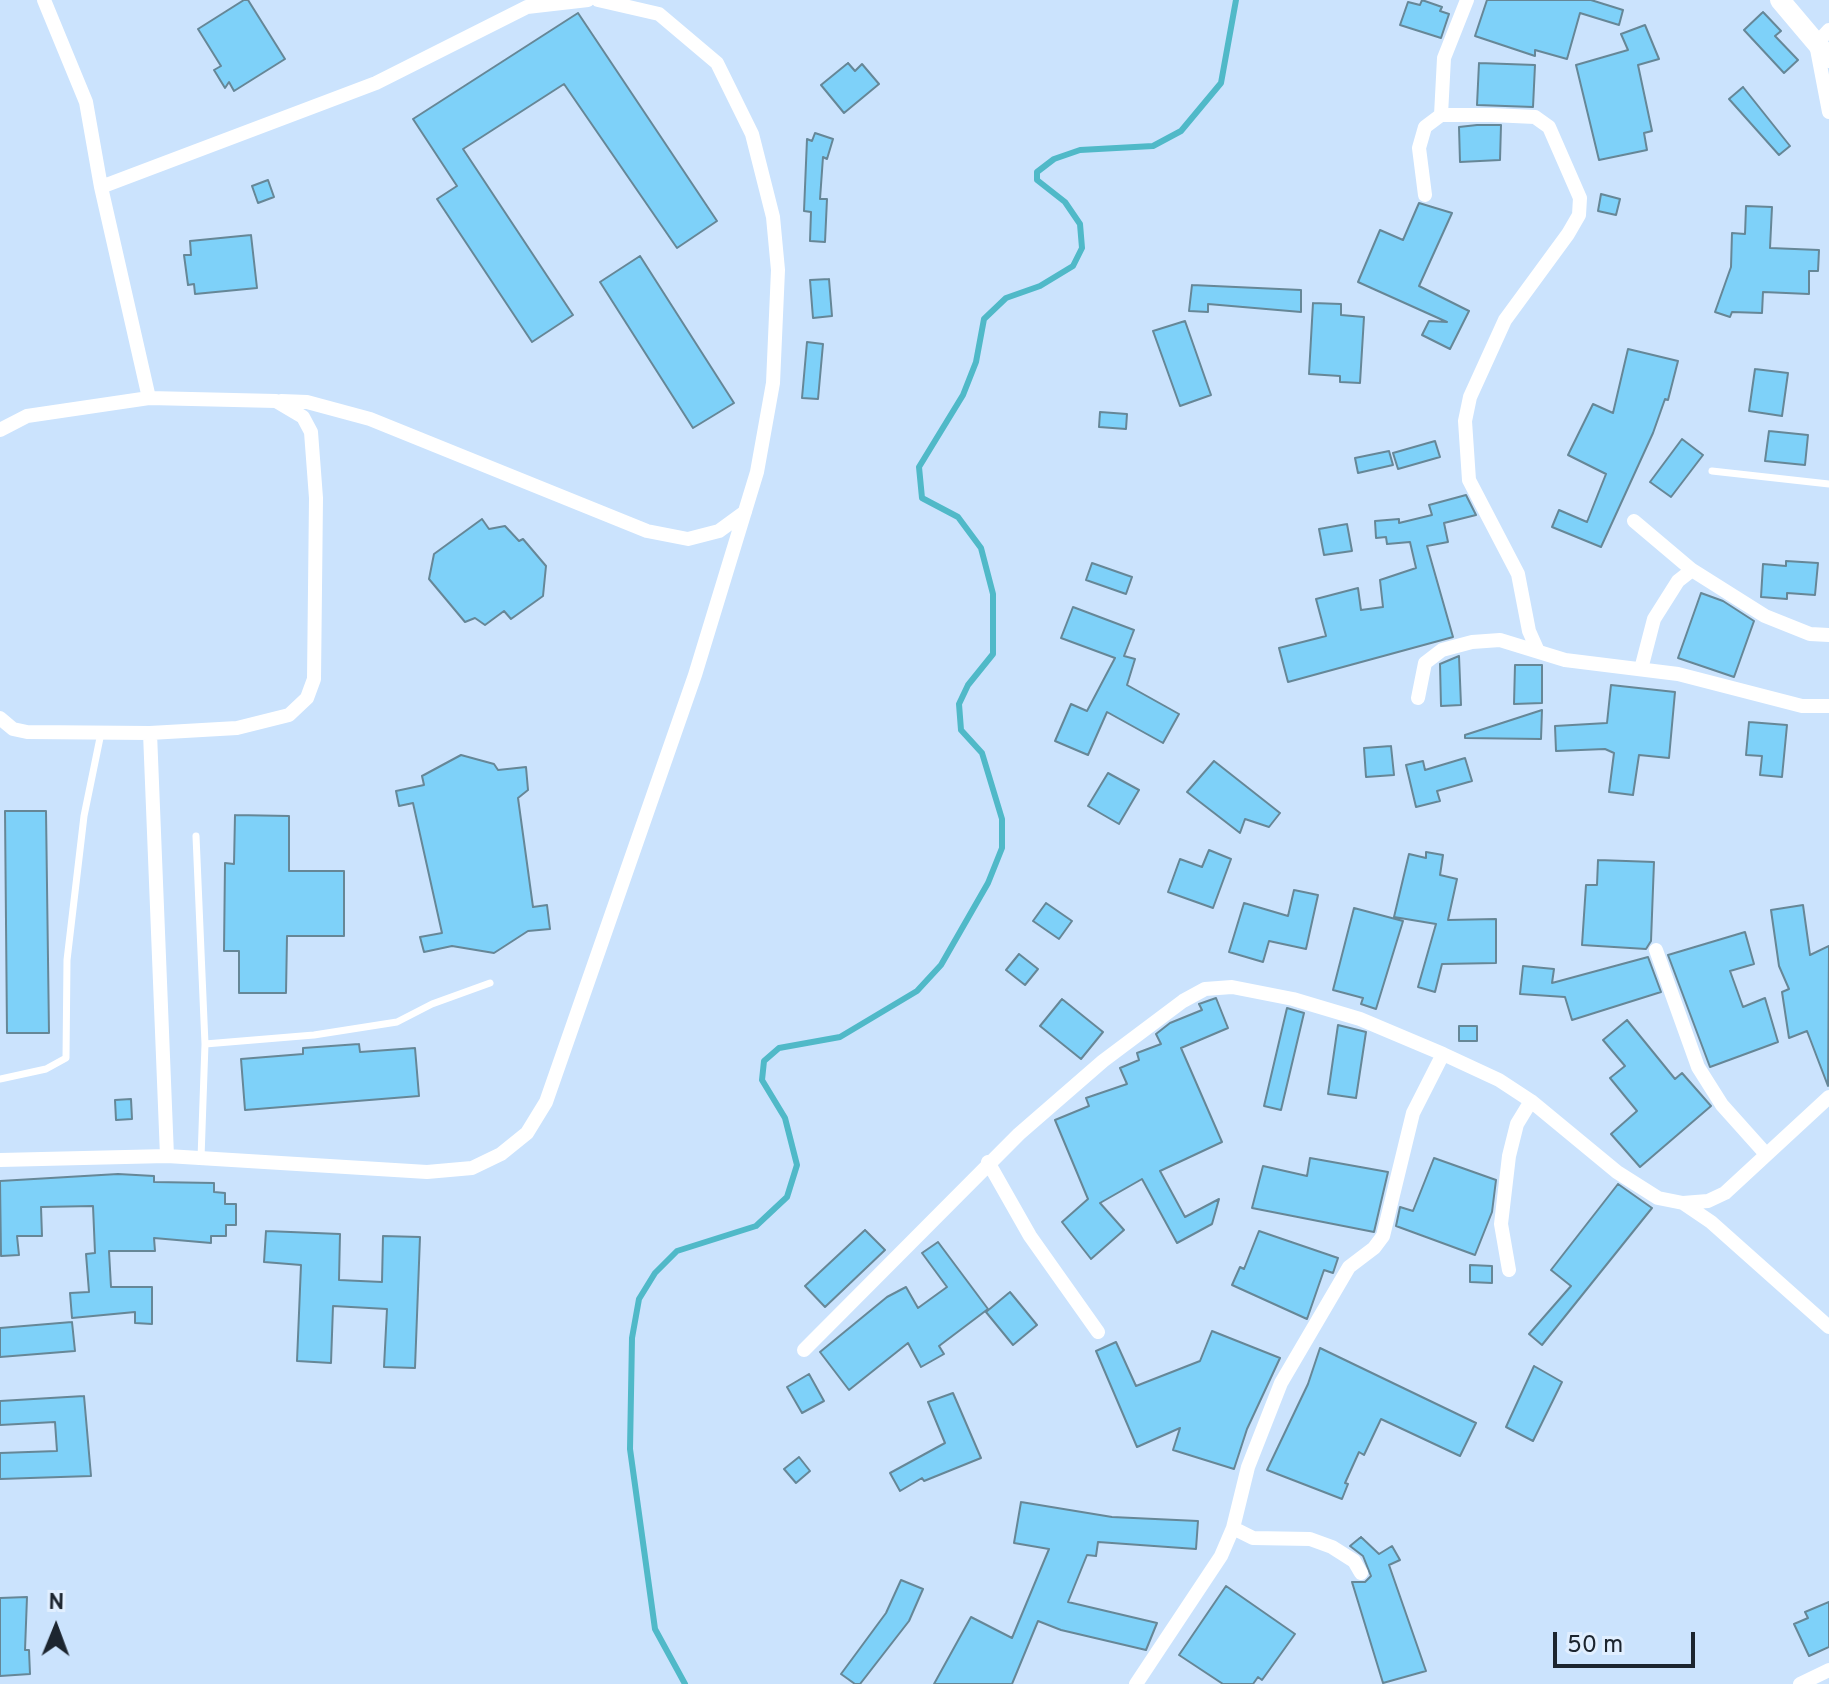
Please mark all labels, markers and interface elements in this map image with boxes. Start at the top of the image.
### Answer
north arrow [16,1588,96,1668]
text: N [48,1590,65,1617]
scale bar [1557,1616,1699,1666]
text: 50 m [1567,1631,1623,1661]

